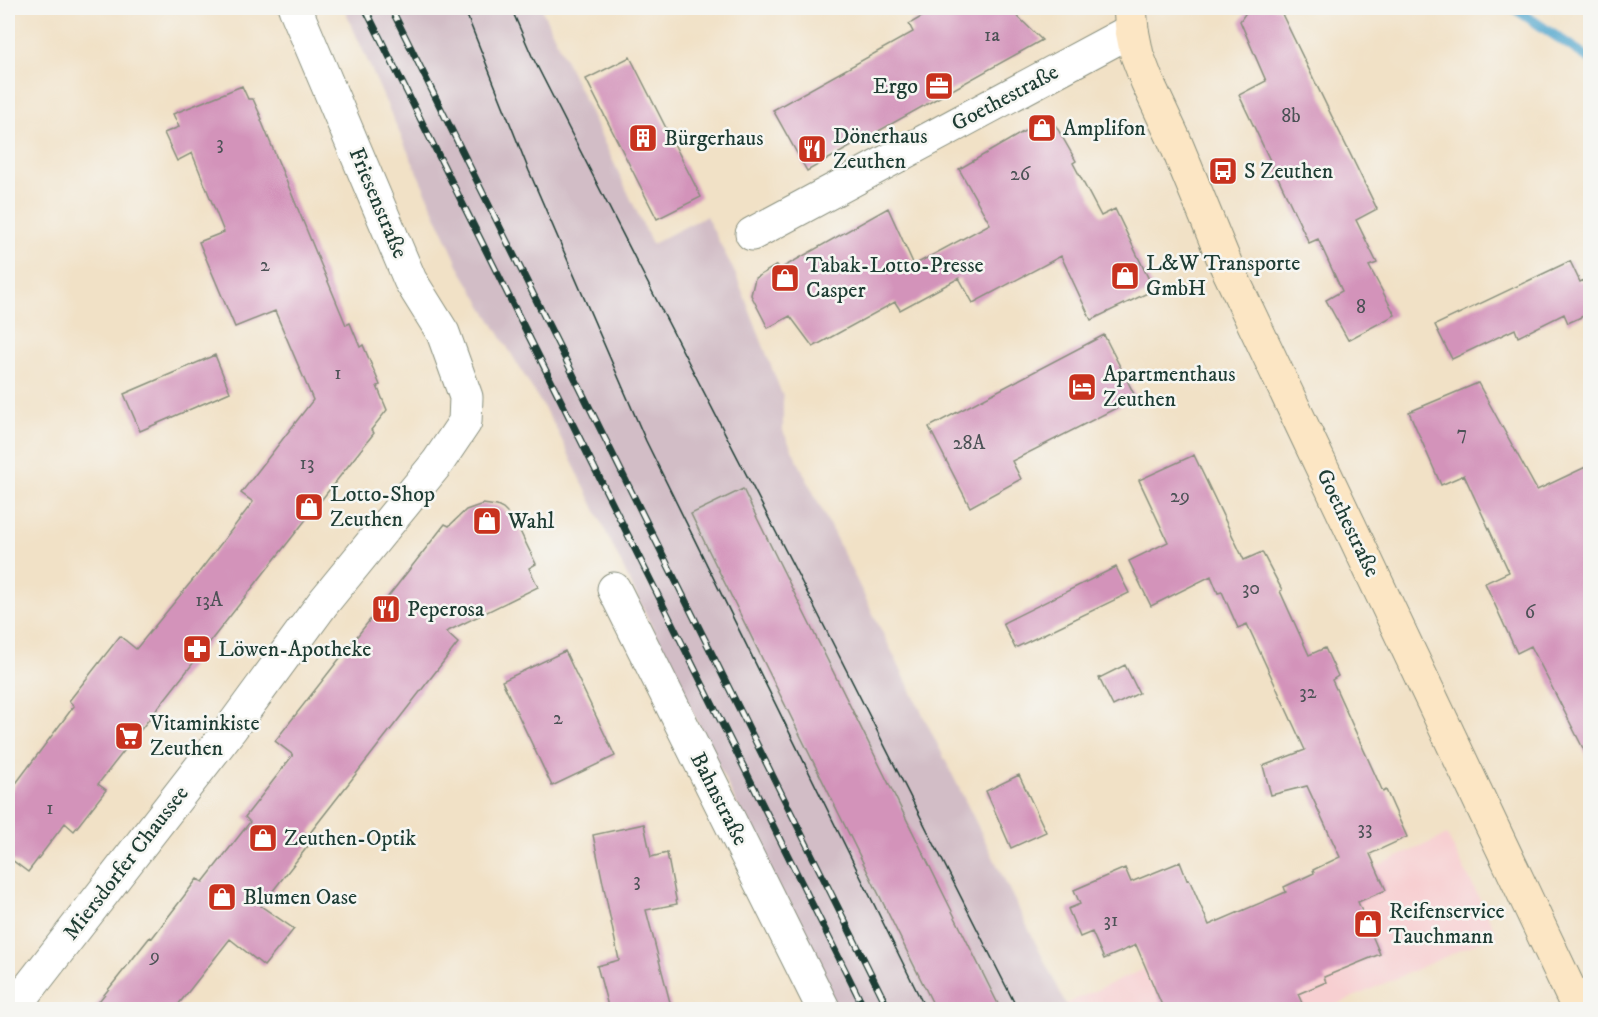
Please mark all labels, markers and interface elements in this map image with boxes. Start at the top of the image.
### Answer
house number: 1a [984,23,1000,48]
street label: Goethestraße [947,59,1063,137]
office icon: Ergo [923,70,955,102]
place label: Ergo [873,73,918,100]
house number: 8b [1281,104,1301,129]
shop icon: Amplifon [1026,112,1058,144]
place label: Amplifon [1063,115,1146,142]
building icon: Bürgerhaus [627,122,659,154]
place label: Dönerhaus Zeuthen [833,123,928,175]
place label: Bürgerhaus [664,125,764,152]
house number: 3 [216,131,224,156]
restaurant icon: Dönerhaus Zeuthen [796,133,828,165]
street label: Friesenstraße [343,144,413,262]
bus stop icon: S Zeuthen [1207,155,1239,187]
place label: S Zeuthen [1244,158,1334,185]
house number: 26 [1010,162,1031,187]
place label: L&W Transporte GmbH [1146,250,1300,302]
place label: Tabak-Lotto-Presse Casper [806,252,984,304]
house number: 2 [260,253,270,278]
shop icon: L&W Transporte GmbH [1109,260,1141,292]
shop icon: Tabak-Lotto-Presse Casper [769,262,801,294]
house number: 8 [1356,295,1366,320]
house number: 1 [334,361,342,386]
place label: Apartmenthaus Zeuthen [1103,361,1235,413]
hotel icon: Apartmenthaus Zeuthen [1066,371,1098,403]
house number: 7 [1457,421,1467,446]
house number: 28A [953,431,986,456]
house number: 13 [300,451,314,476]
street label: Goethestraße [1310,464,1386,582]
place label: Lotto-Shop Zeuthen [330,481,435,533]
house number: 29 [1170,484,1190,509]
shop icon: Lotto-Shop Zeuthen [293,491,325,523]
shop icon: Wahl [471,505,503,537]
place label: Wahl [507,508,555,535]
house number: 30 [1242,576,1260,601]
house number: 13A [195,588,223,613]
restaurant icon: Peperosa [370,593,402,625]
place label: Peperosa [407,596,485,623]
house number: 6 [1525,600,1536,625]
pharmacy icon: Löwen-Apotheke [181,633,213,665]
place label: Löwen-Apotheke [218,636,371,663]
house number: 32 [1299,680,1317,705]
house number: 2 [553,706,563,731]
place label: Vitaminkiste Zeuthen [149,710,260,762]
supermarket icon: Vitaminkiste Zeuthen [113,720,145,752]
street label: Bahnstraße [684,748,754,850]
street label: Miersdorfer Chaussee [57,781,195,945]
house number: 1 [46,796,54,821]
house number: 33 [1358,816,1372,841]
shop icon: Zeuthen-Optik [247,822,279,854]
place label: Zeuthen-Optik [284,825,416,852]
house number: 3 [633,868,641,893]
shop icon: Blumen Oase [206,881,238,913]
place label: Blumen Oase [243,884,357,911]
place label: Reifenservice Tauchmann [1389,898,1505,950]
house number: 31 [1104,908,1118,933]
shop icon: Reifenservice Tauchmann [1352,908,1384,940]
house number: 9 [149,944,160,969]

